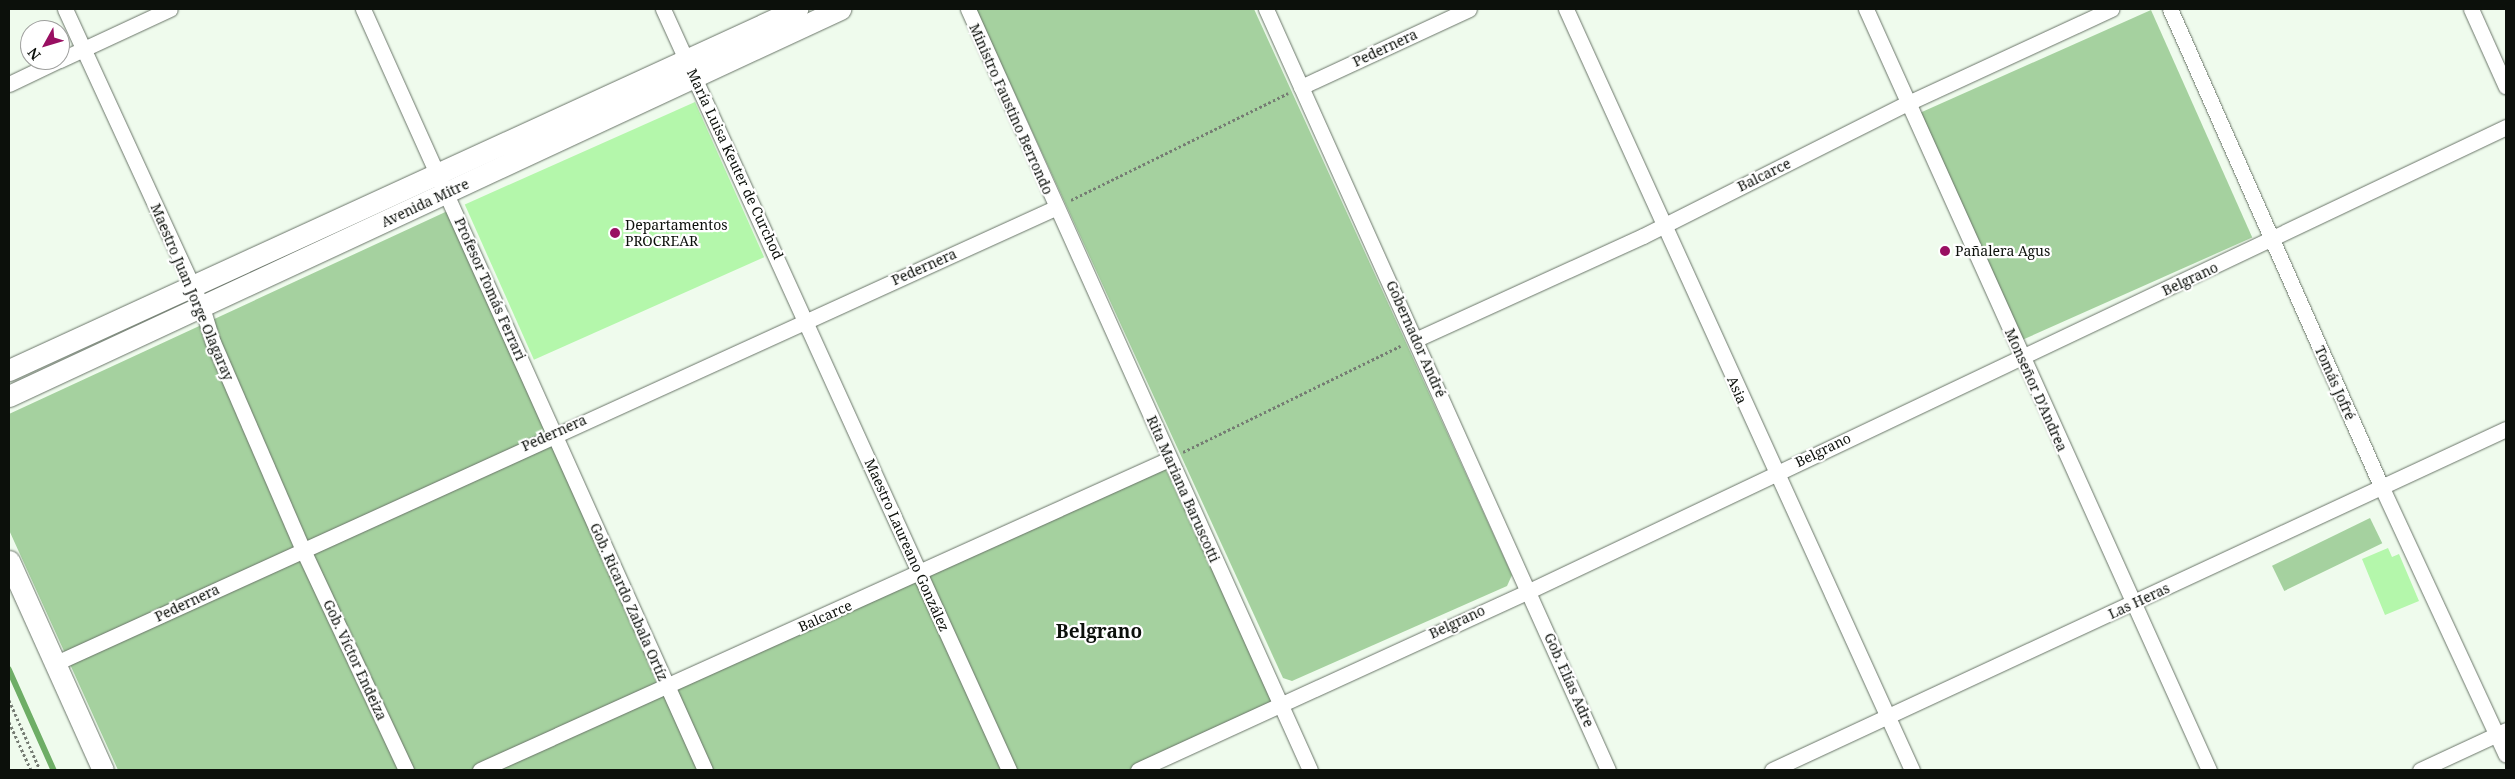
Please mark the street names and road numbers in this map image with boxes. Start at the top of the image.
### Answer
street label: Ministro Faustino Berrondo [966,21,1056,197]
street label: Pedernera [1350,26,1420,70]
street label: María Luisa Keuter de Curchod [683,66,787,262]
street label: Balcarce [1735,155,1793,195]
street label: Avenida Mitre [378,175,472,231]
street label: Maestro Juan Jorge Olagaray [147,201,237,383]
street label: Profesor Tomás Ferrari [451,215,529,363]
street label: Pedernera [889,245,959,289]
street label: Belgrano [2159,259,2221,299]
street label: Gobernador André [1383,278,1449,400]
street label: Monseñor D'Andrea [2001,326,2071,454]
street label: Tomás Jofré [2311,343,2359,423]
street label: Asia [1724,374,1750,406]
street label: Pedernera [519,411,589,455]
street label: Rita Mariana Baruscotti [1143,413,1223,565]
street label: Belgrano [1792,429,1854,471]
street label: Maestro Laureano González [861,456,953,634]
street label: Gob. Ricardo Zabala Ortíz [587,520,671,684]
street label: Las Heras [2106,580,2172,622]
street label: Pedernera [152,581,222,625]
street label: Gob. Víctor Endeiza [320,597,390,723]
street label: Balcarce [795,597,855,635]
street label: Belgrano [1426,602,1488,642]
street label: Gob. Elías Adre [1541,630,1597,730]

